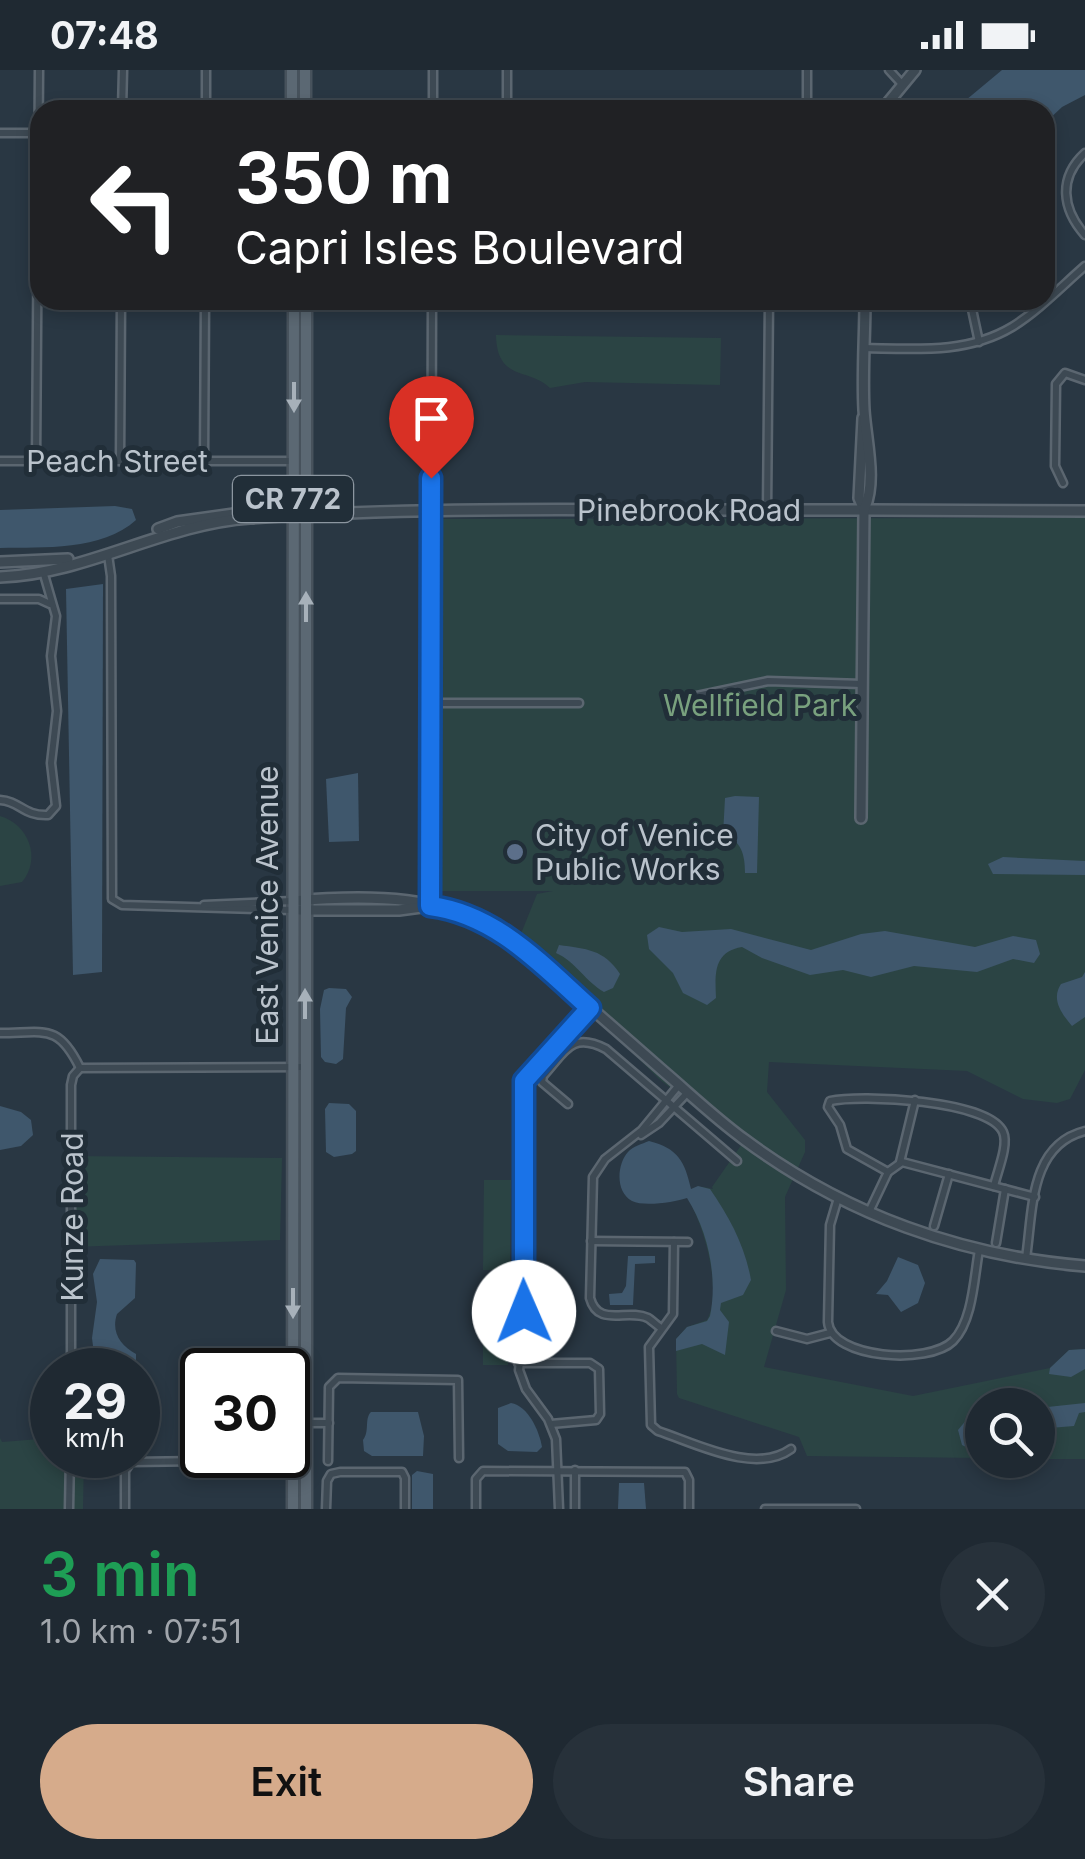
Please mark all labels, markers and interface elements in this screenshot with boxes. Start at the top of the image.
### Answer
text: 07:48 [50,12,159,58]
text: 350 m [235,135,453,220]
icon: left [70,140,200,270]
text: Capri Isles Boulevard [235,220,685,275]
pin [389,376,474,479]
one-way arrow [286,382,302,414]
icon: arrive [404,391,459,446]
street label: Peach Street [26,443,208,479]
road number: CR 772 [233,476,353,522]
street label: Pinebrook Road [577,492,801,528]
one-way arrow [298,591,314,623]
park label: Wellfield Park [663,687,858,723]
street label: East Venice Avenue [249,765,285,1045]
place label: City of Venice Public Works [535,817,734,887]
marker: City of Venice Public Works [504,841,526,863]
one-way arrow [297,988,313,1020]
street label: Kunze Road [54,1132,90,1302]
position arrow [472,1260,576,1364]
one-way arrow [285,1287,301,1319]
speed limit sign: 30 [180,1348,310,1478]
text: 29 [63,1371,127,1431]
map controls [965,1388,1055,1478]
button: search [965,1388,1055,1478]
text: km/h [65,1423,125,1453]
text: 3 min [40,1538,200,1610]
button: close [940,1542,1045,1647]
text: 1.0 km · 07:51 [40,1612,242,1651]
button: Exit [40,1724,533,1839]
button: Share [553,1724,1045,1839]

